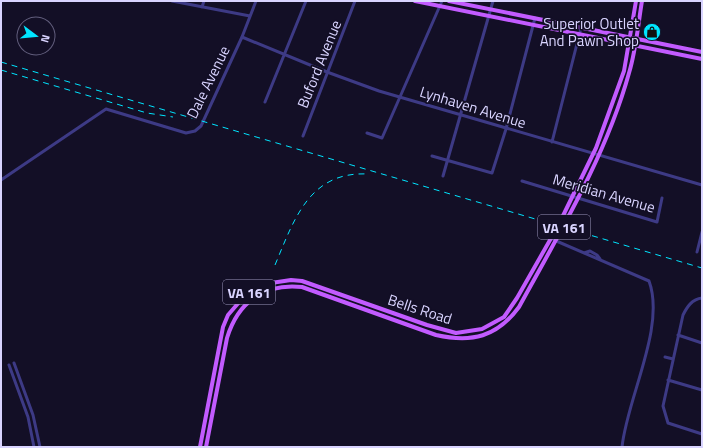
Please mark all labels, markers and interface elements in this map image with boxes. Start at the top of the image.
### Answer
place label: Superior Outlet And Pawn Shop [540,12,640,52]
north arrow [16,16,56,56]
street label: Buford Avenue [291,17,347,111]
shop icon: Superior Outlet And Pawn Shop [642,22,662,42]
text: N [37,33,54,45]
street label: Dale Avenue [180,42,236,122]
street label: Lynhaven Avenue [417,80,529,134]
street label: Meridian Avenue [550,167,658,219]
road number: VA 161 [538,215,590,239]
road number: VA 161 [223,280,275,304]
street label: Bells Road [385,288,455,330]

